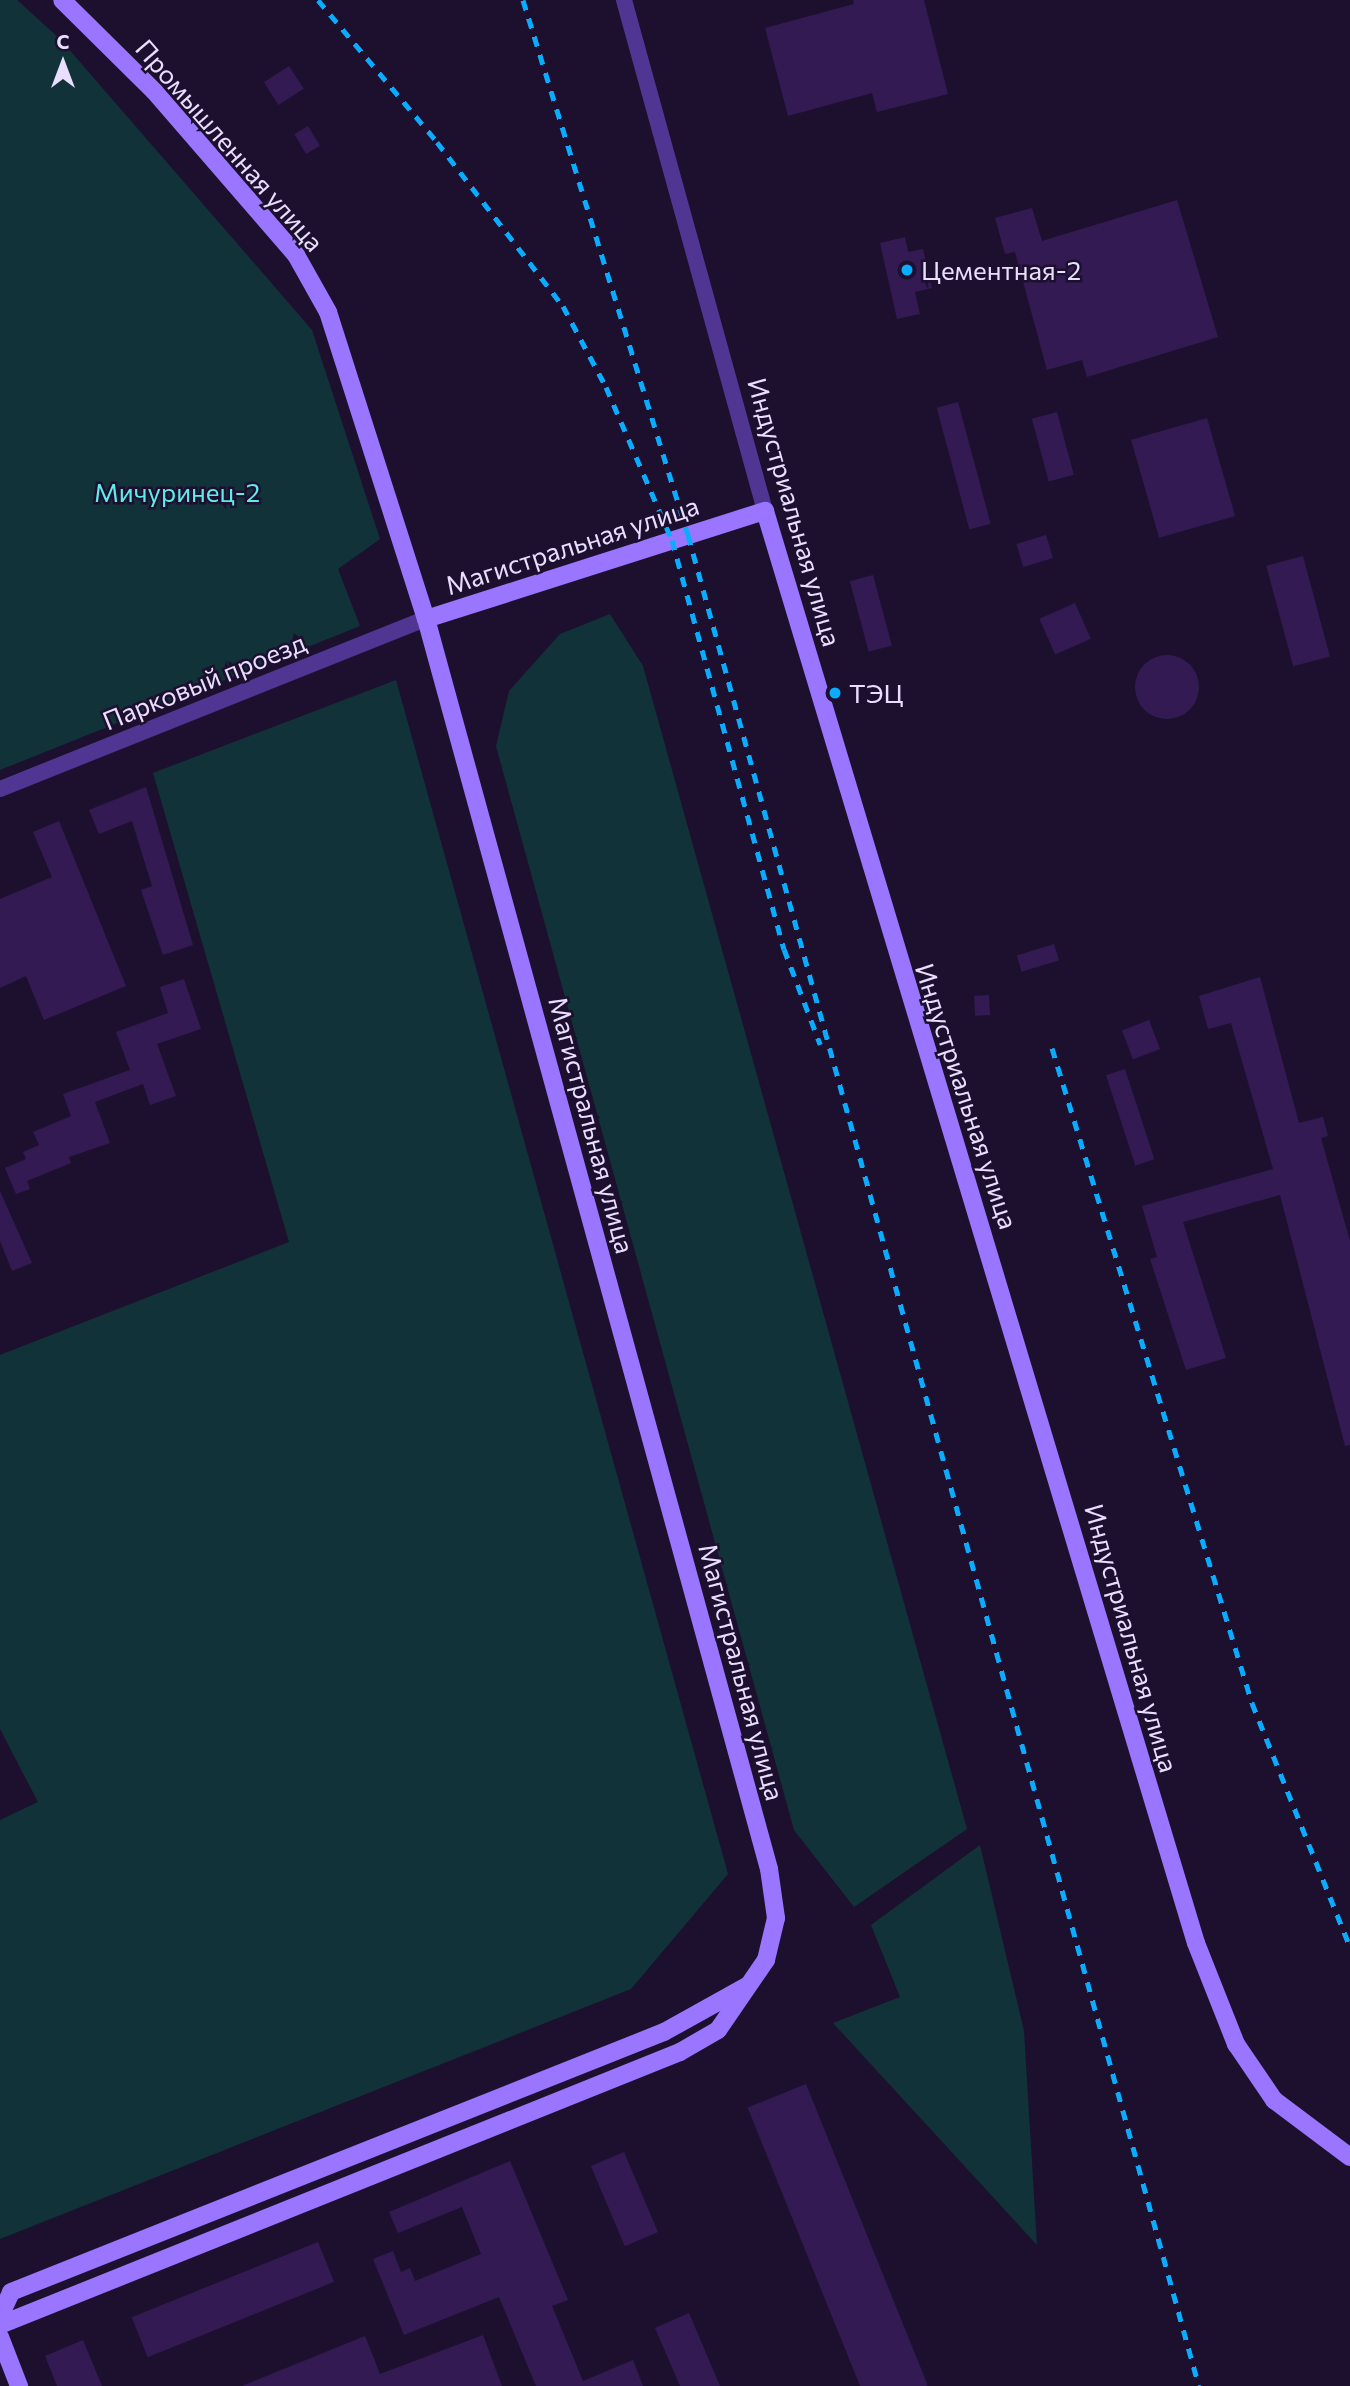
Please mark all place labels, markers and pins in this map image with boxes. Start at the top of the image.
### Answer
place label: Цементная-2 [921,254,1081,286]
marker: Цементная-2 [899,262,915,278]
place label: ТЭЦ [849,677,903,709]
marker: ТЭЦ [827,685,843,701]

